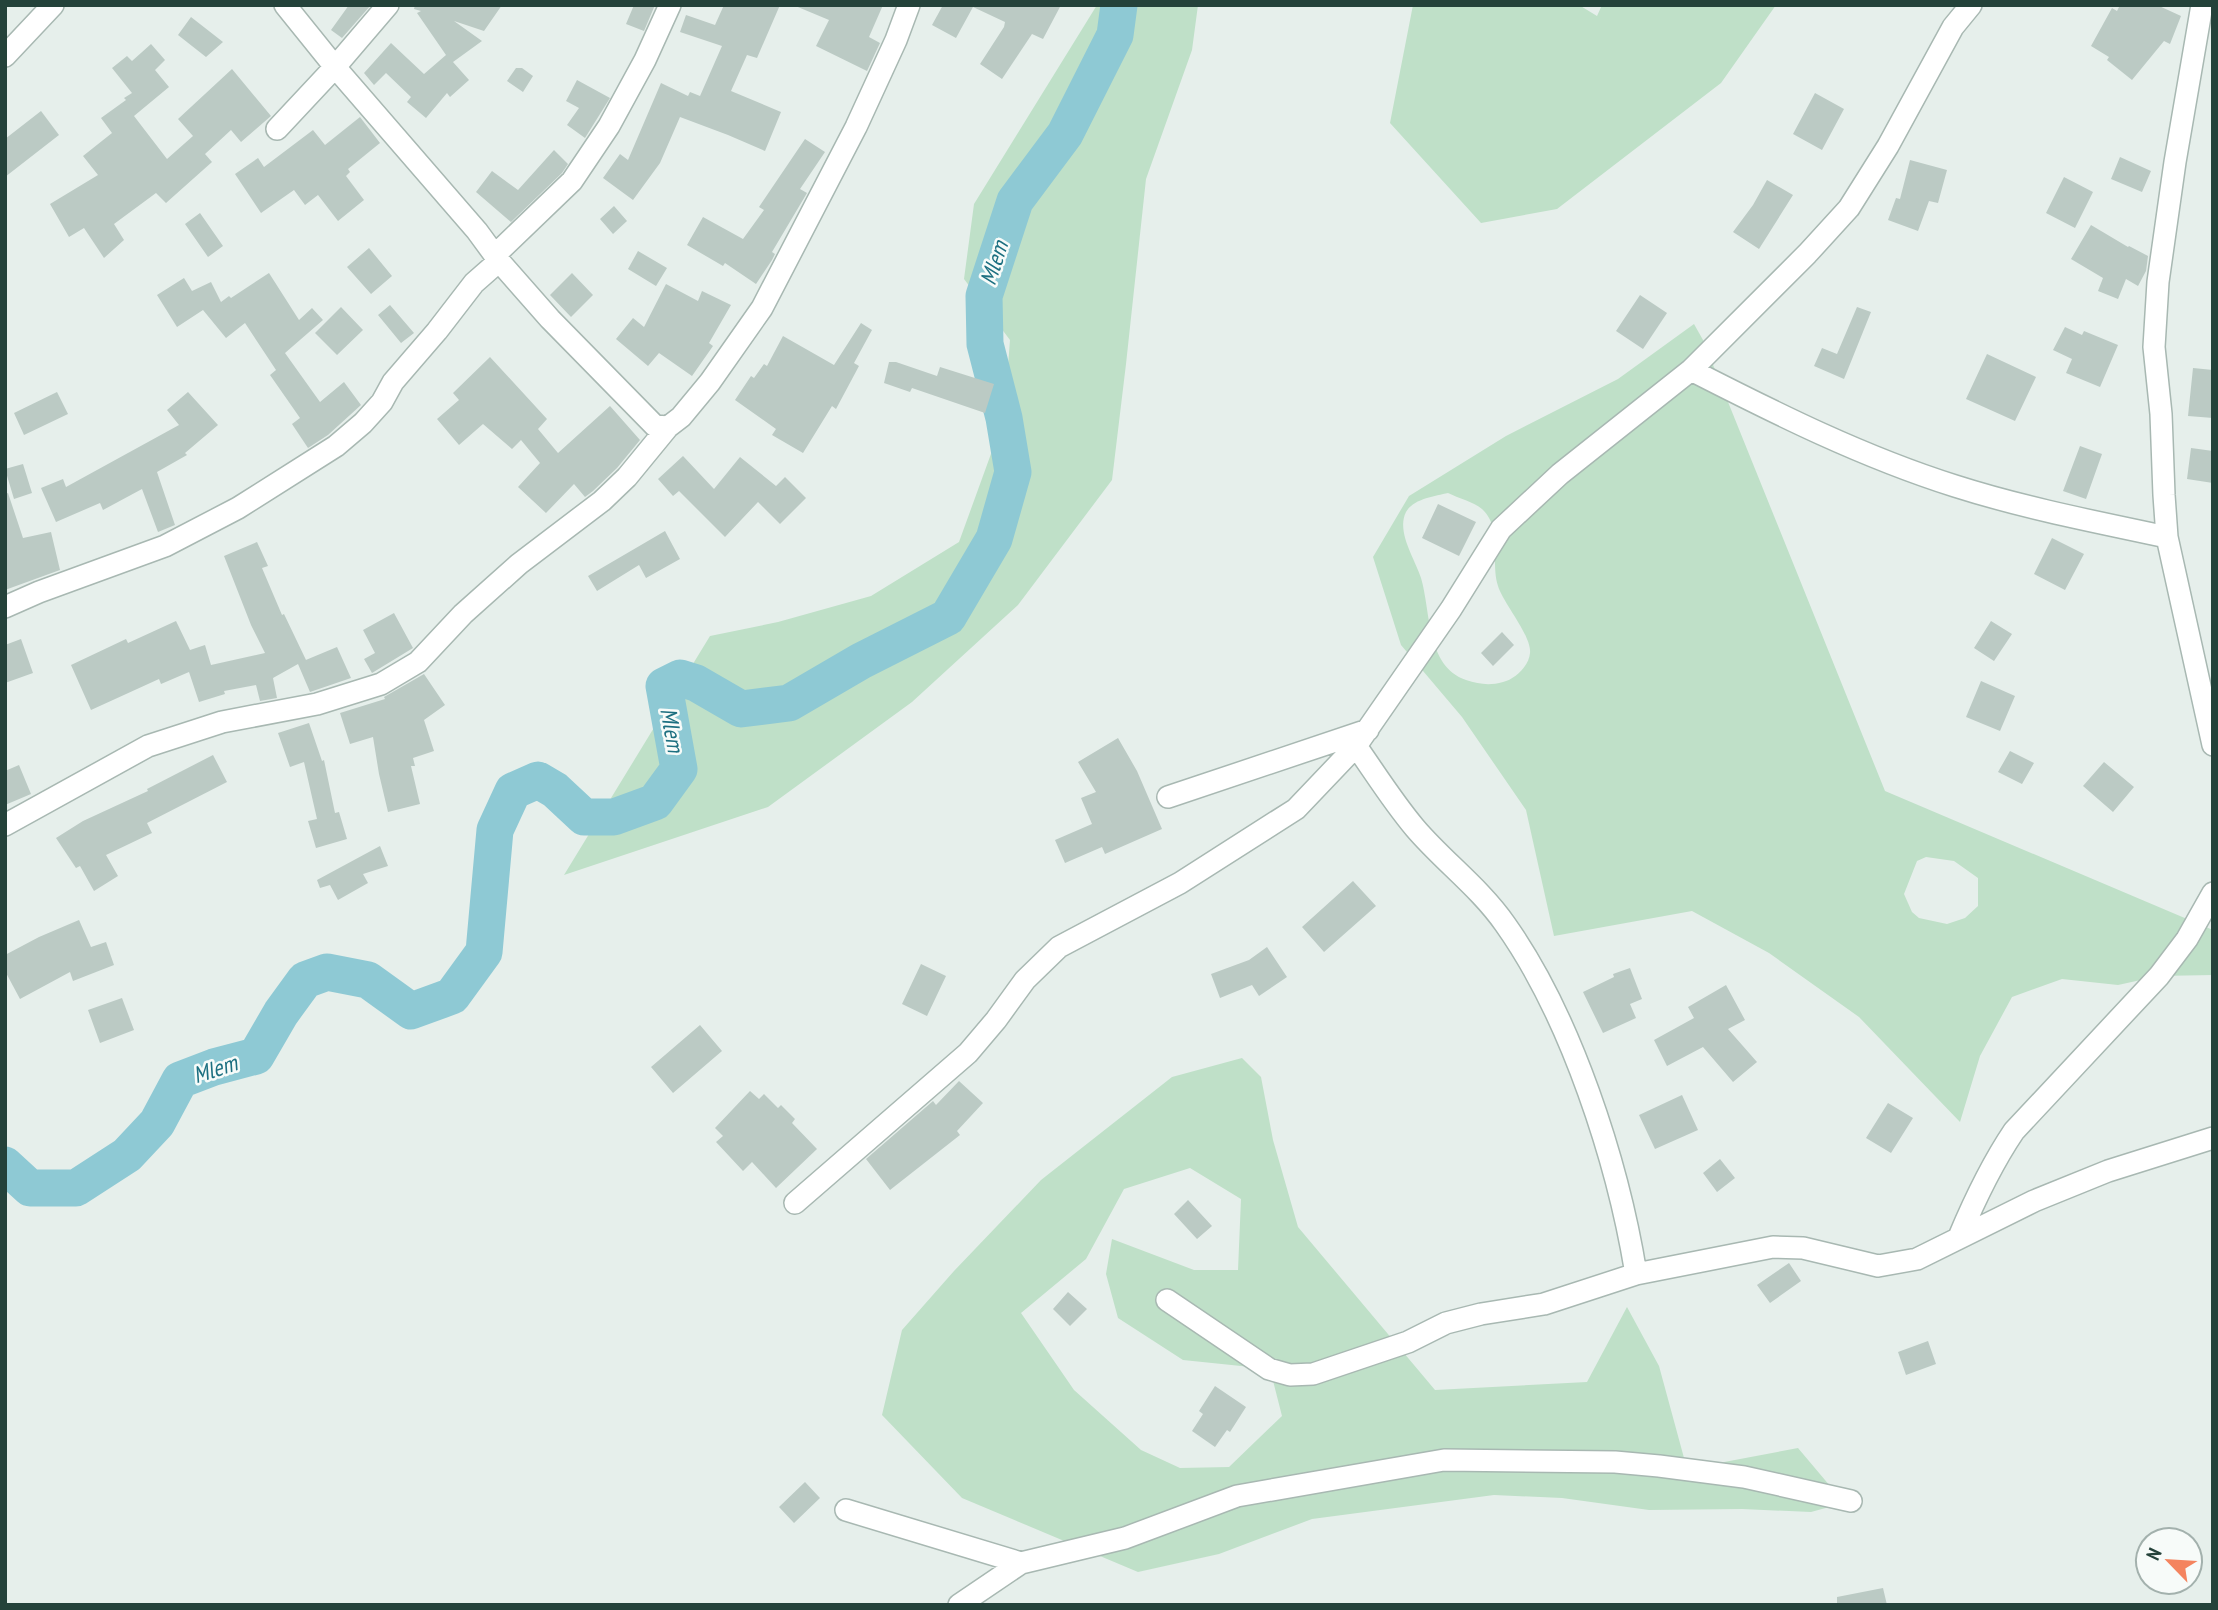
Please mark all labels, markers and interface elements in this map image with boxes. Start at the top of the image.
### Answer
water label: Mlem [973,235,1015,288]
water label: Mlem [654,705,691,756]
water label: Mlem [189,1047,242,1089]
north arrow [2134,1526,2204,1596]
text: N [2141,1544,2167,1564]

